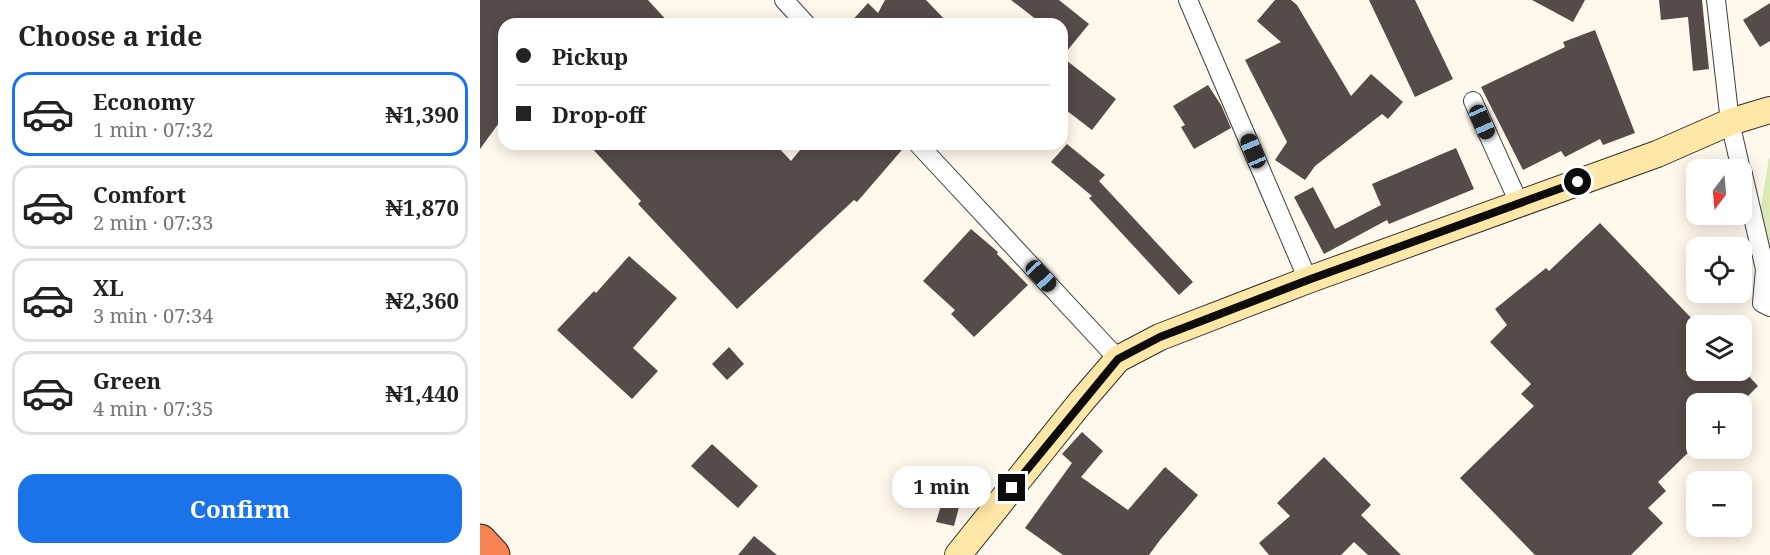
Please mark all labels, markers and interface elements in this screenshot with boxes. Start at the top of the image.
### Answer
text: Choose a ride [18,17,203,54]
text: Pickup [552,41,628,71]
text: Economy [93,86,195,116]
icon: car [21,87,75,141]
text: ₦1,390 [385,99,459,129]
text: Drop-off [552,99,645,129]
car [1466,102,1498,142]
text: 1 min · 07:32 [93,116,213,143]
car [1238,131,1268,171]
north arrow [1686,159,1752,225]
map controls [1686,159,1752,537]
route start [1564,168,1591,195]
text: Comfort [93,179,186,209]
icon: car [21,180,75,234]
text: ₦1,870 [385,192,459,222]
text: 2 min · 07:33 [93,209,213,236]
button: locate [1686,237,1752,303]
car [1022,257,1060,295]
text: XL [93,272,124,302]
icon: car [21,273,75,327]
text: ₦2,360 [385,285,459,315]
text: 3 min · 07:34 [93,302,213,329]
button: layers [1686,315,1752,381]
text: Green [93,365,161,395]
icon: car [21,366,75,420]
text: ₦1,440 [385,378,459,408]
button: + [1686,393,1752,459]
text: 4 min · 07:35 [93,395,213,422]
callout: 1 min [892,467,991,509]
button: − [1686,471,1752,537]
text: 1 min [913,473,970,500]
button: Confirm [18,474,462,543]
route end [998,474,1025,501]

